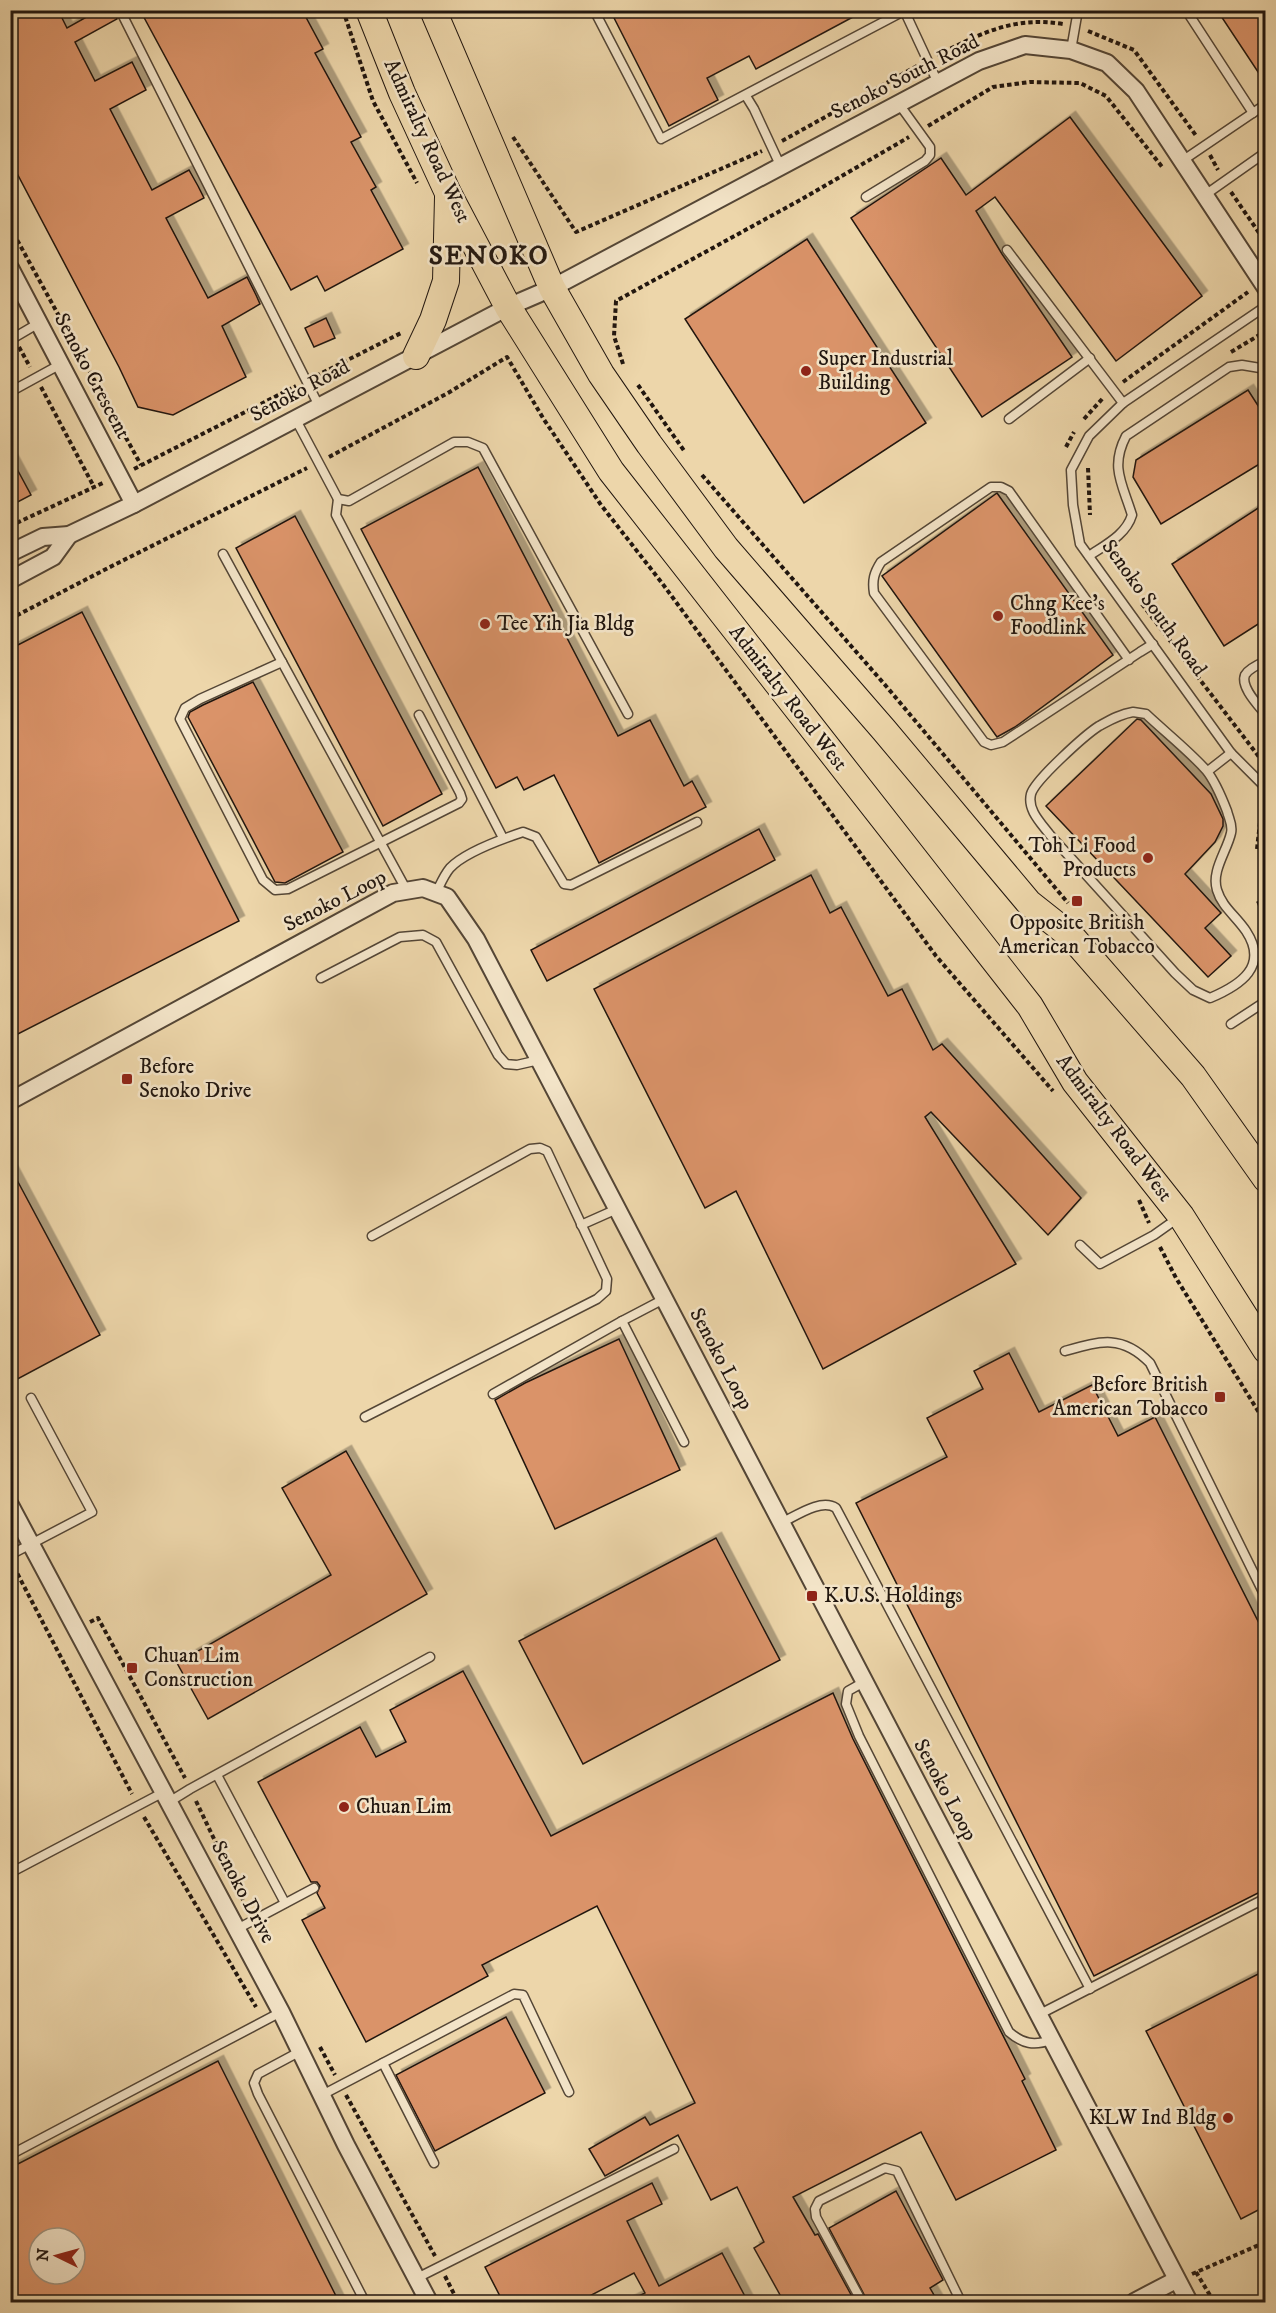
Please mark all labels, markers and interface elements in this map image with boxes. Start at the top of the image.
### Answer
street label: Senoko South Road [827,28,984,126]
street label: Admiralty Road West [378,55,476,227]
district label: SENOKO [429,239,549,273]
street label: Senoko Crescent [48,309,136,443]
place label: Super Industrial Building [818,346,954,396]
street label: Senoko Road [246,354,355,428]
marker: Super Industrial Building [799,364,813,378]
street label: Senoko South Road [1096,535,1213,682]
place label: Chng Kee's Foodlink [1010,591,1105,641]
marker: Chng Kee's Foodlink [991,609,1005,623]
place label: Tee Yih Jia Bldg [497,611,635,637]
marker: Tee Yih Jia Bldg [478,617,492,631]
street label: Admiralty Road West [723,620,853,776]
place label: Toh Li Food Products [1029,833,1137,883]
marker: Toh Li Food Products [1141,851,1155,865]
street label: Senoko Loop [279,864,391,938]
marker: Opposite British American Tobacco [1070,894,1084,908]
place label: Opposite British American Tobacco [999,910,1155,960]
street label: Admiralty Road West [1050,1049,1178,1207]
place label: Before Senoko Drive [139,1054,252,1104]
marker: Before Senoko Drive [120,1072,134,1086]
street label: Senoko Loop [683,1304,759,1414]
place label: Before British American Tobacco [1053,1372,1208,1422]
marker: Before British American Tobacco [1213,1390,1227,1404]
place label: K.U.S. Holdings [824,1583,962,1609]
marker: K.U.S. Holdings [805,1589,819,1603]
place label: Chuan Lim Construction [144,1643,253,1693]
marker: Chuan Lim Construction [125,1661,139,1675]
street label: Senoko Loop [907,1735,983,1845]
place label: Chuan Lim [356,1794,452,1820]
marker: Chuan Lim [337,1800,351,1814]
street label: Senoko Drive [205,1836,281,1948]
place label: KLW Ind Bldg [1089,2105,1217,2131]
marker: KLW Ind Bldg [1221,2111,1235,2125]
north arrow [27,2226,87,2286]
text: N [33,2247,54,2262]

